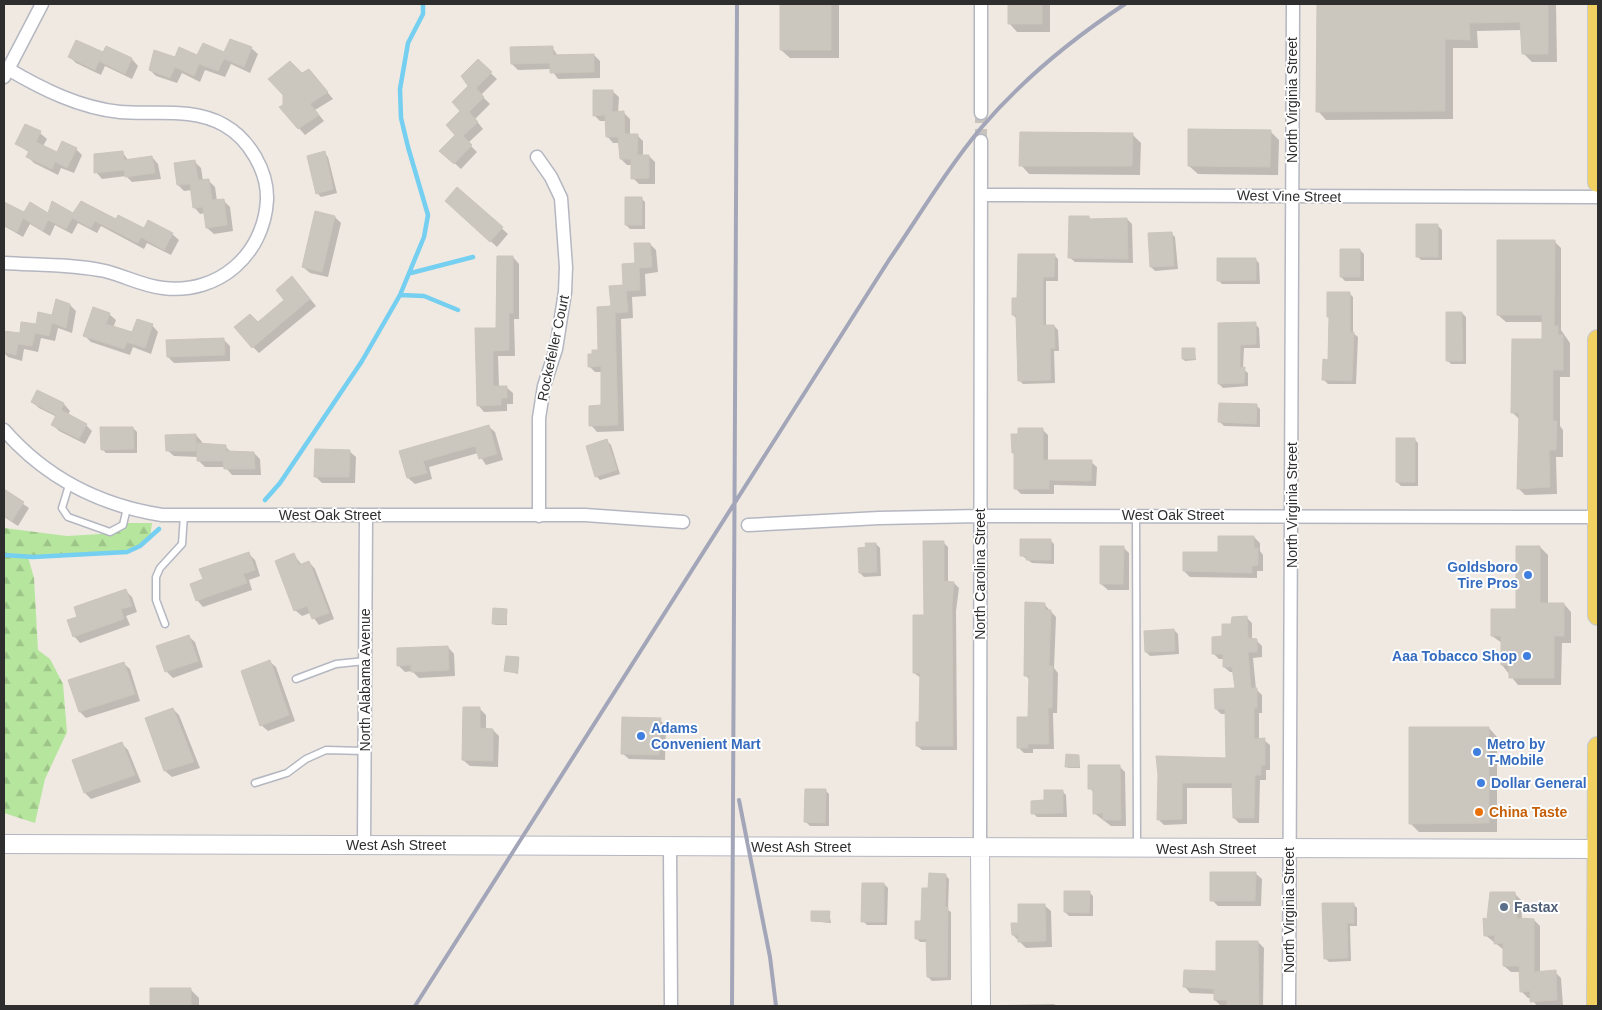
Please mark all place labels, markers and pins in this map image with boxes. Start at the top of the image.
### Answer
place label: Goldsboro Tire Pros [1447,559,1518,591]
marker: Goldsboro Tire Pros [1522,569,1534,581]
place label: Aaa Tobacco Shop [1392,648,1517,664]
marker: Aaa Tobacco Shop [1521,650,1533,662]
place label: Adams Convenient Mart [651,720,761,752]
marker: Adams Convenient Mart [635,730,647,742]
place label: Metro by T-Mobile [1487,736,1546,768]
marker: Metro by T-Mobile [1471,746,1483,758]
place label: Dollar General [1491,775,1587,791]
marker: Dollar General [1475,777,1487,789]
place label: China Taste [1489,804,1568,820]
marker: China Taste [1473,806,1485,818]
place label: Fastax [1514,899,1559,915]
marker: Fastax [1498,901,1510,913]

